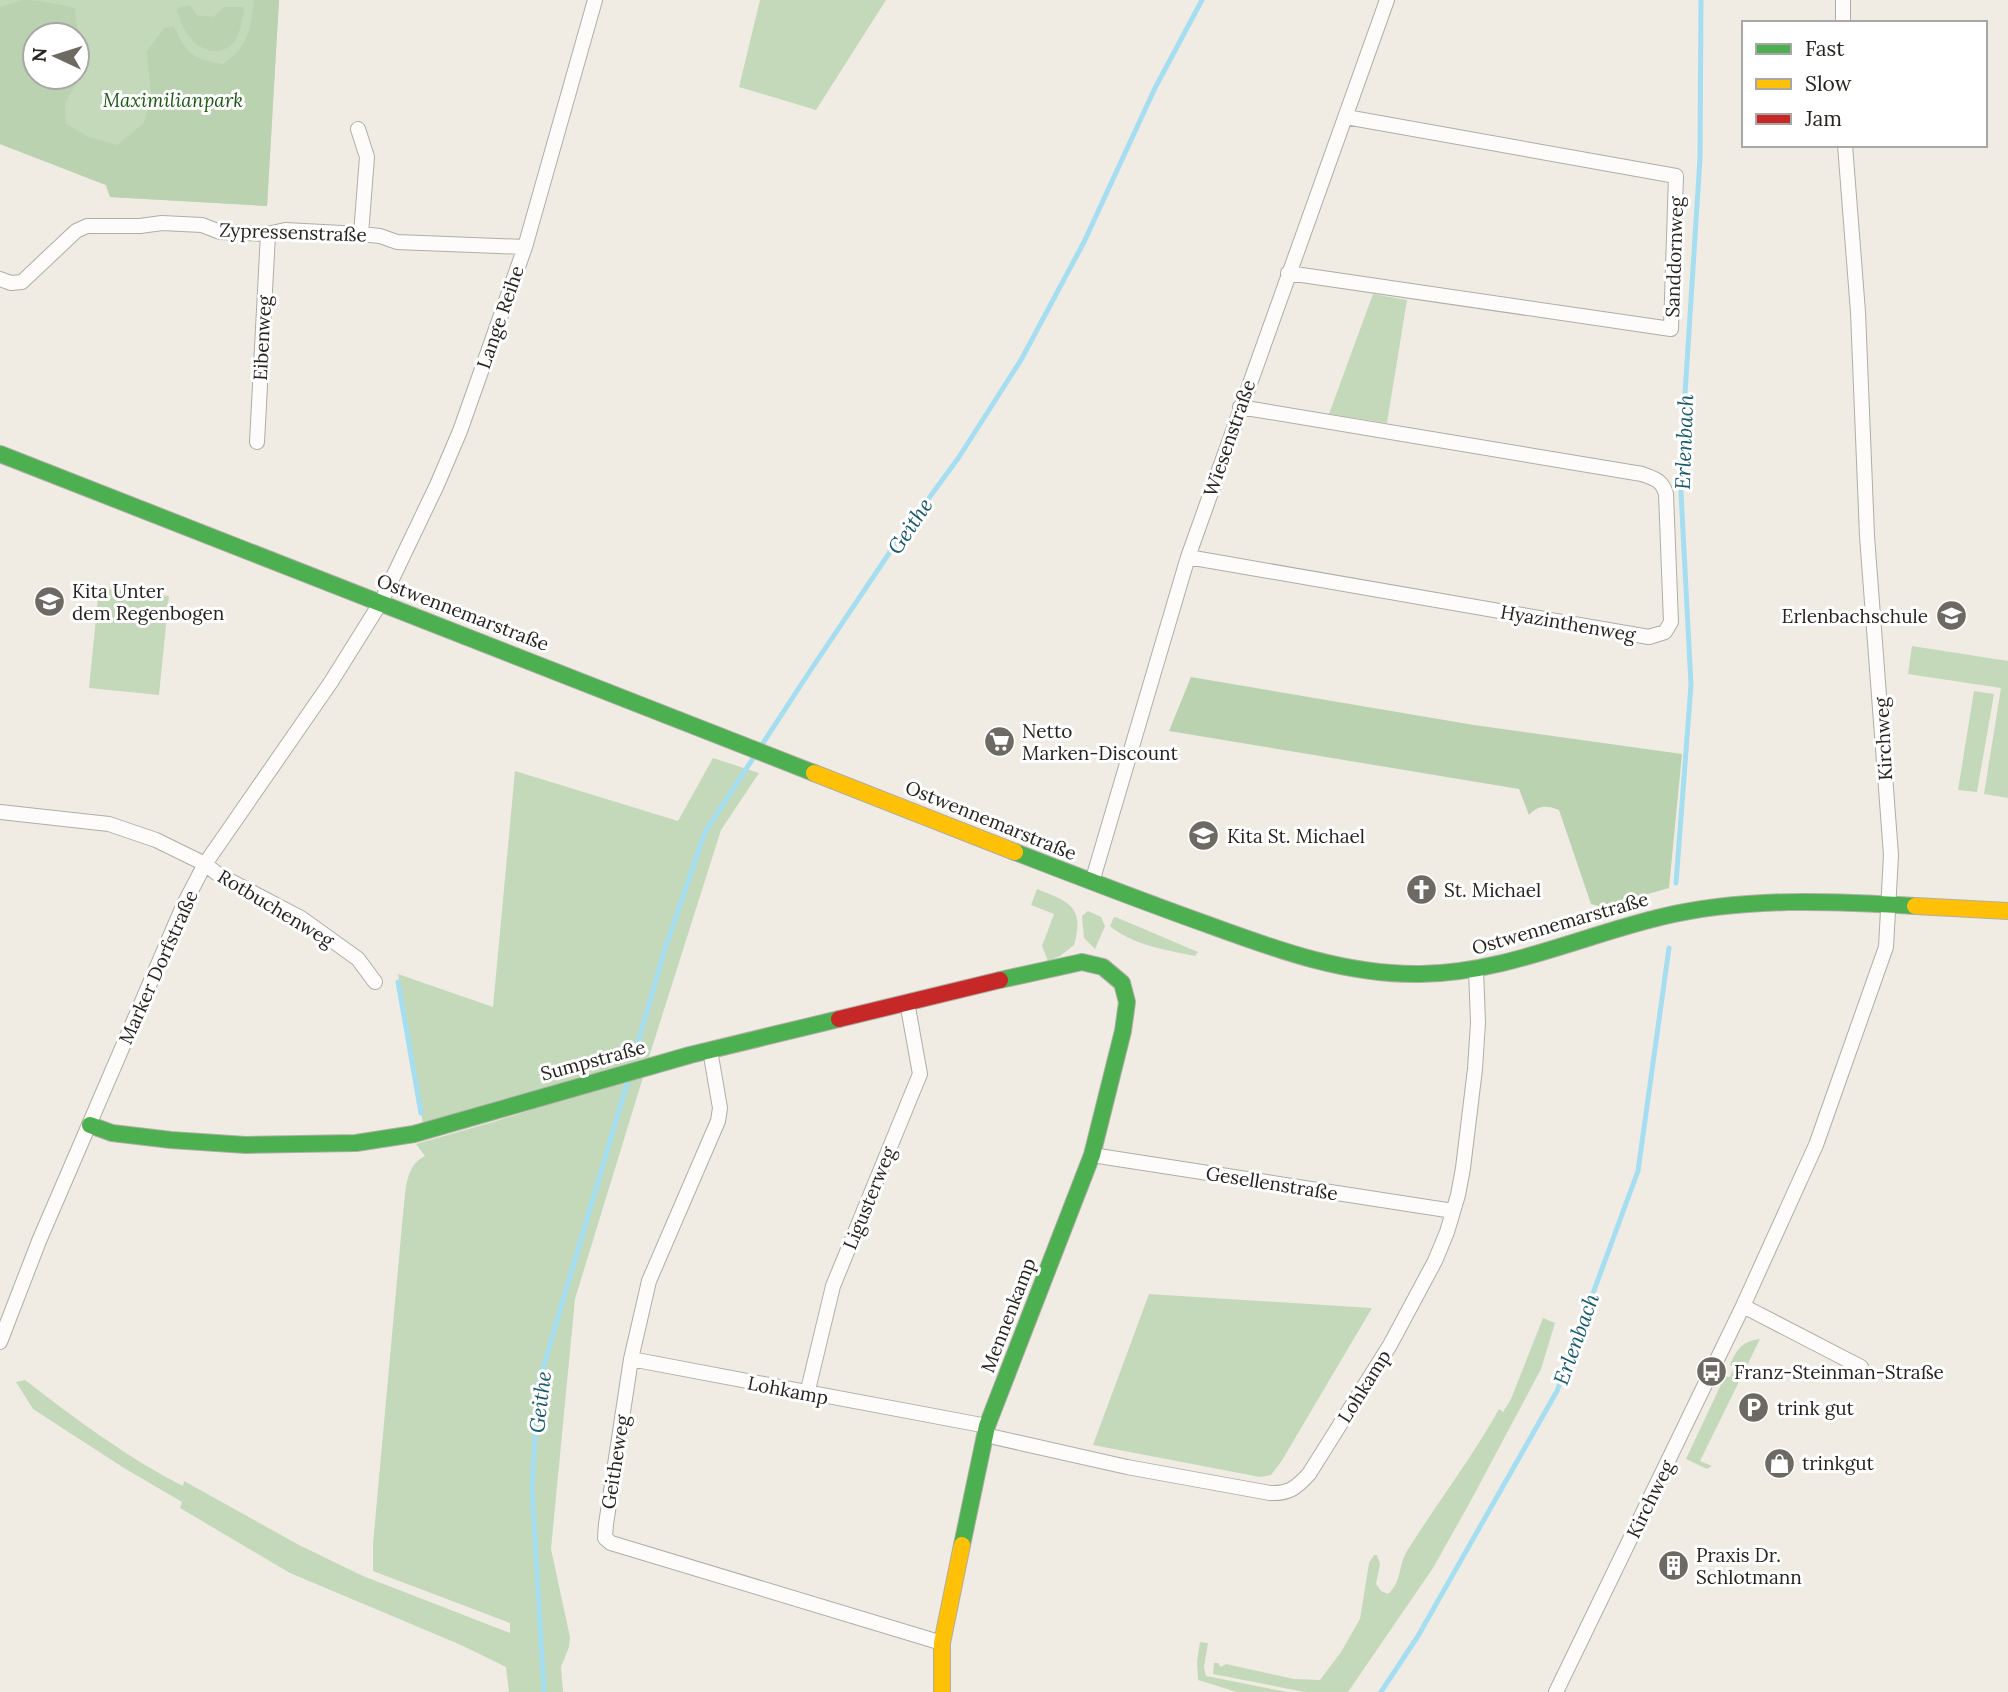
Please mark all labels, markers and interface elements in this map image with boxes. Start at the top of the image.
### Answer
north arrow [21,21,91,91]
legend [1742,21,1987,147]
text: Fast [1805,35,1845,62]
text: N [27,46,52,63]
text: Slow [1805,70,1852,97]
park label: Maximilianpark [103,88,243,112]
text: Jam [1804,105,1842,132]
street label: Sanddornweg [1660,196,1688,318]
street label: Zypressenstraße [219,217,367,247]
street label: Lange Reihe [471,262,529,372]
street label: Eibenweg [248,294,276,381]
street label: Wiesenstraße [1198,376,1260,500]
water label: Erlenbach [1669,394,1699,490]
water label: Geithe [881,493,939,559]
street label: Ostwennemarstraße [374,568,552,656]
place label: Kita Unter dem Regenbogen [72,579,224,625]
school or university icon: Kita Unter dem Regenbogen [32,585,66,619]
street label: Hyazinthenweg [1499,599,1638,647]
school or university icon: Erlenbachschule [1934,599,1968,633]
place label: Erlenbachschule [1782,604,1928,628]
street label: Kirchweg [1869,696,1897,781]
place label: Netto Marken-Discount [1022,719,1178,765]
supermarket icon: Netto Marken-Discount [982,725,1016,759]
street label: Ostwennemarstraße [902,775,1080,865]
school or university icon: Kita St. Michael [1187,819,1221,853]
place label: Kita St. Michael [1227,824,1365,848]
street label: Rotbuchenweg [213,864,339,952]
church icon: St. Michael [1404,873,1438,907]
place label: St. Michael [1444,878,1541,902]
street label: Marker Dorfstraße [113,886,203,1048]
street label: Ostwennemarstraße [1469,886,1651,960]
street label: Sumpstraße [538,1034,648,1086]
street label: Ligusterweg [837,1143,901,1253]
street label: Gesellenstraße [1204,1161,1340,1205]
street label: Mennenkamp [975,1254,1041,1376]
water label: Erlenbach [1547,1290,1605,1388]
street label: Lohkamp [1332,1345,1396,1427]
bus stop icon: Franz-Steinman-Straße [1694,1355,1728,1389]
place label: Franz-Steinman-Straße [1734,1360,1944,1384]
water label: Geithe [523,1369,557,1435]
street label: Lohkamp [746,1370,830,1410]
parking icon: trink gut [1737,1391,1771,1425]
place label: trink gut [1777,1396,1855,1420]
street label: Geitheweg [596,1413,634,1511]
shop icon: trinkgut [1762,1446,1796,1480]
place label: trinkgut [1802,1451,1875,1475]
street label: Kirchweg [1621,1456,1679,1542]
place label: Praxis Dr. Schlotmann [1696,1543,1802,1589]
building icon: Praxis Dr. Schlotmann [1656,1549,1690,1583]

